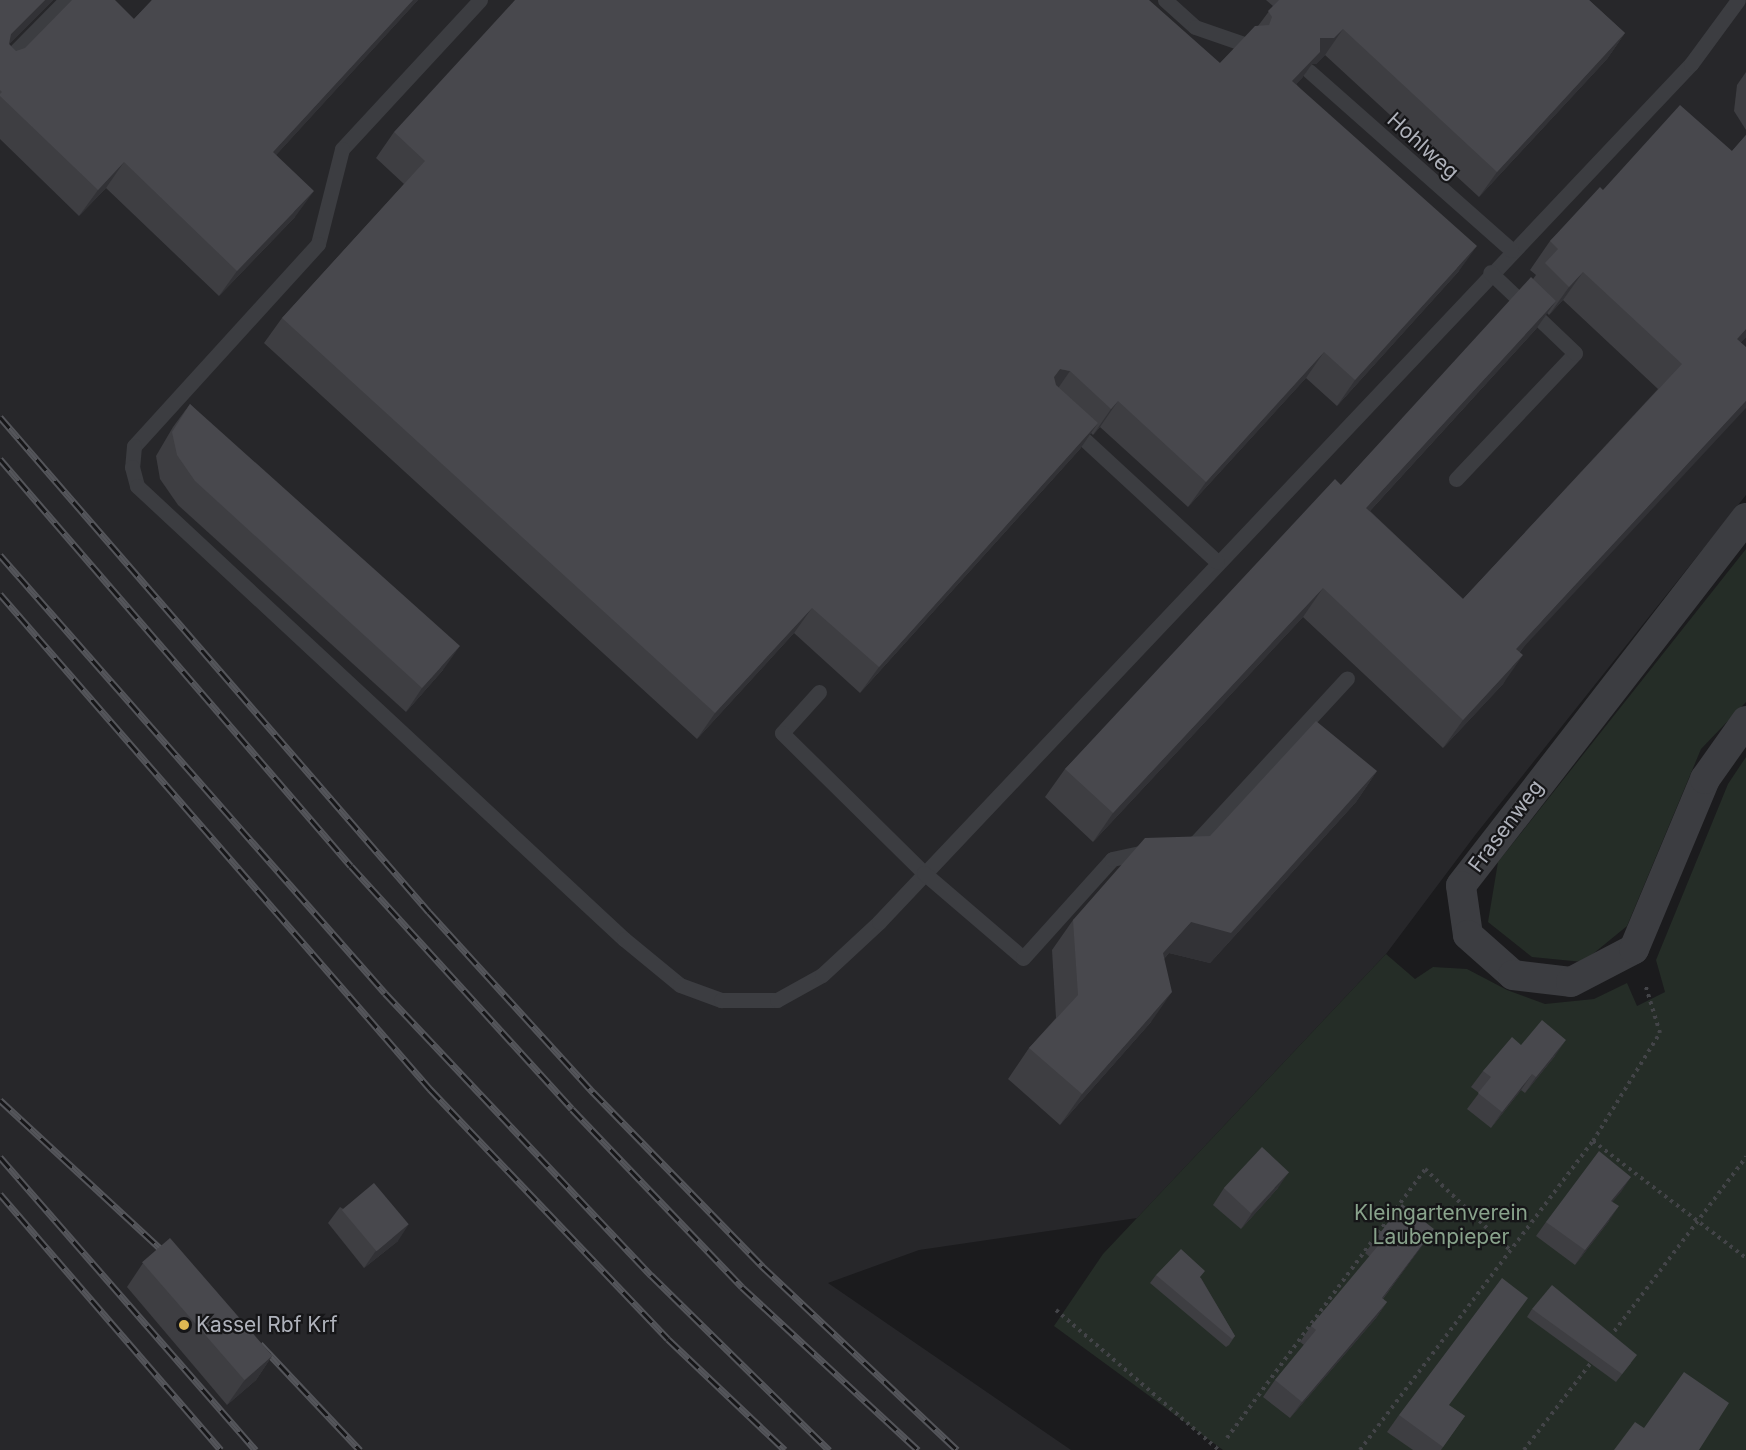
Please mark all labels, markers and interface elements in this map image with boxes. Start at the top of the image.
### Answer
street label: Hohlweg [1382,107,1464,185]
street label: Frasenweg [1463,775,1549,877]
park label: Kleingartenverein Laubenpieper [1354,1200,1528,1250]
place label: Kassel Rbf Krf [196,1312,337,1338]
marker: Kassel Rbf Krf [177,1318,191,1332]

